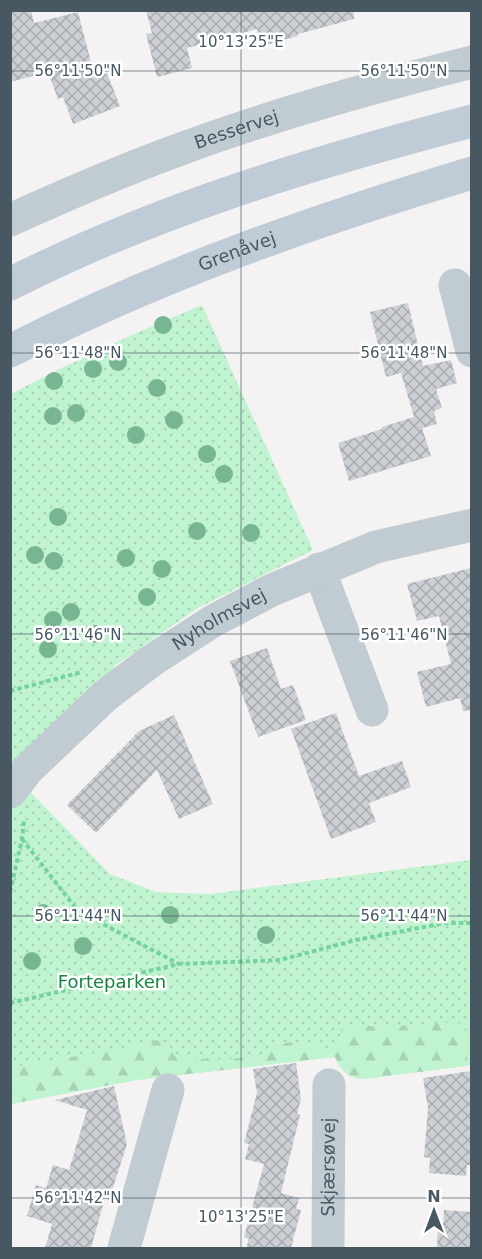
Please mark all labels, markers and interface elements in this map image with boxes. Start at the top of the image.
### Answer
text: 10°13'25"E [198,33,284,51]
text: 56°11'50"N [34,62,122,80]
text: 56°11'50"N [360,62,448,80]
street label: Besservej [191,105,281,153]
street label: Grenåvej [195,227,279,275]
text: 56°11'48"N [34,344,122,362]
text: 56°11'48"N [360,344,448,362]
street label: Nyholmsvej [168,584,270,655]
text: 56°11'46"N [34,626,122,644]
text: 56°11'46"N [360,626,448,644]
text: 56°11'44"N [34,907,122,925]
text: 56°11'44"N [360,907,448,925]
park label: Forteparken [58,971,166,992]
street label: Skjærsøvej [317,1117,339,1217]
north arrow [404,1181,464,1241]
text: N [427,1187,441,1206]
text: 56°11'42"N [34,1189,122,1207]
text: 10°13'25"E [198,1208,284,1226]

